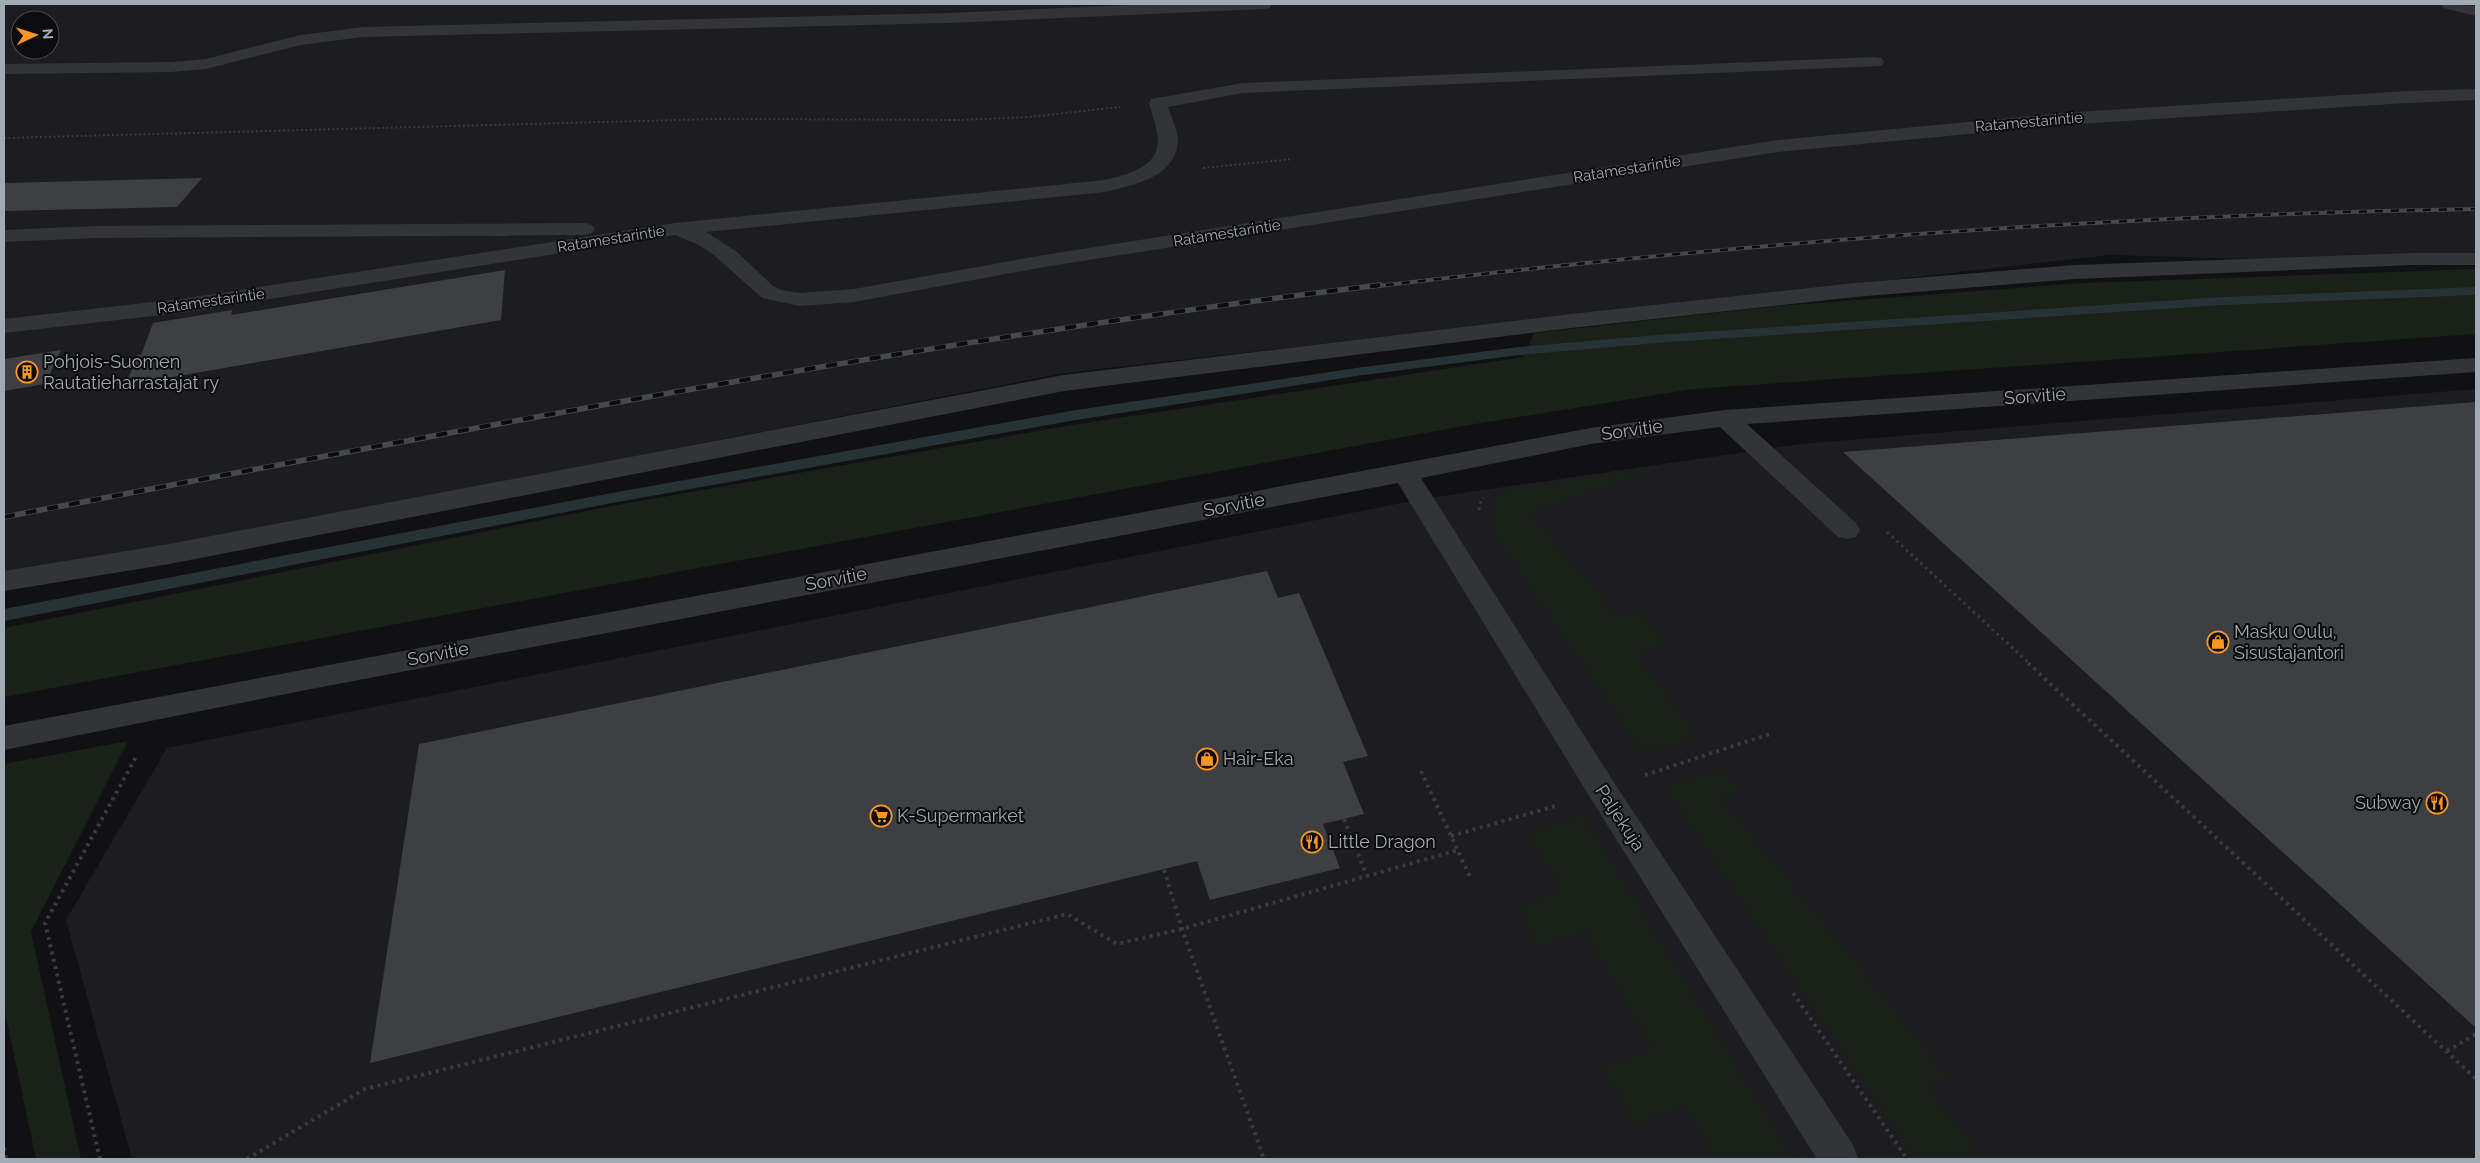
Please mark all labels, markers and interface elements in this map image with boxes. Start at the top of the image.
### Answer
north arrow [10,10,60,60]
text: N [40,28,56,40]
street label: Ratamestarintie [1974,108,2084,136]
street label: Ratamestarintie [1572,152,1682,186]
street label: Ratamestarintie [1172,216,1282,250]
street label: Ratamestarintie [556,222,666,256]
street label: Ratamestarintie [156,285,266,317]
place label: Pohjois-Suomen Rautatieharrastajat ry [43,351,219,393]
building icon: Pohjois-Suomen Rautatieharrastajat ry [15,360,39,384]
street label: Sorvitie [2003,383,2067,408]
street label: Sorvitie [1600,415,1665,444]
street label: Sorvitie [1201,488,1267,521]
street label: Sorvitie [803,562,869,595]
place label: Masku Oulu, Sisustajantori [2234,621,2344,663]
shop icon: Masku Oulu, Sisustajantori [2206,630,2230,654]
street label: Sorvitie [405,637,471,670]
shop icon: Hair-Eka [1195,747,1219,771]
place label: Hair-Eka [1223,748,1293,769]
street label: Paljekuja [1591,781,1650,855]
restaurant icon: Subway [2425,791,2449,815]
place label: Subway [2355,792,2421,813]
supermarket icon: K-Supermarket [869,804,893,828]
place label: K-Supermarket [897,805,1024,826]
restaurant icon: Little Dragon [1300,830,1324,854]
place label: Little Dragon [1328,831,1436,852]

